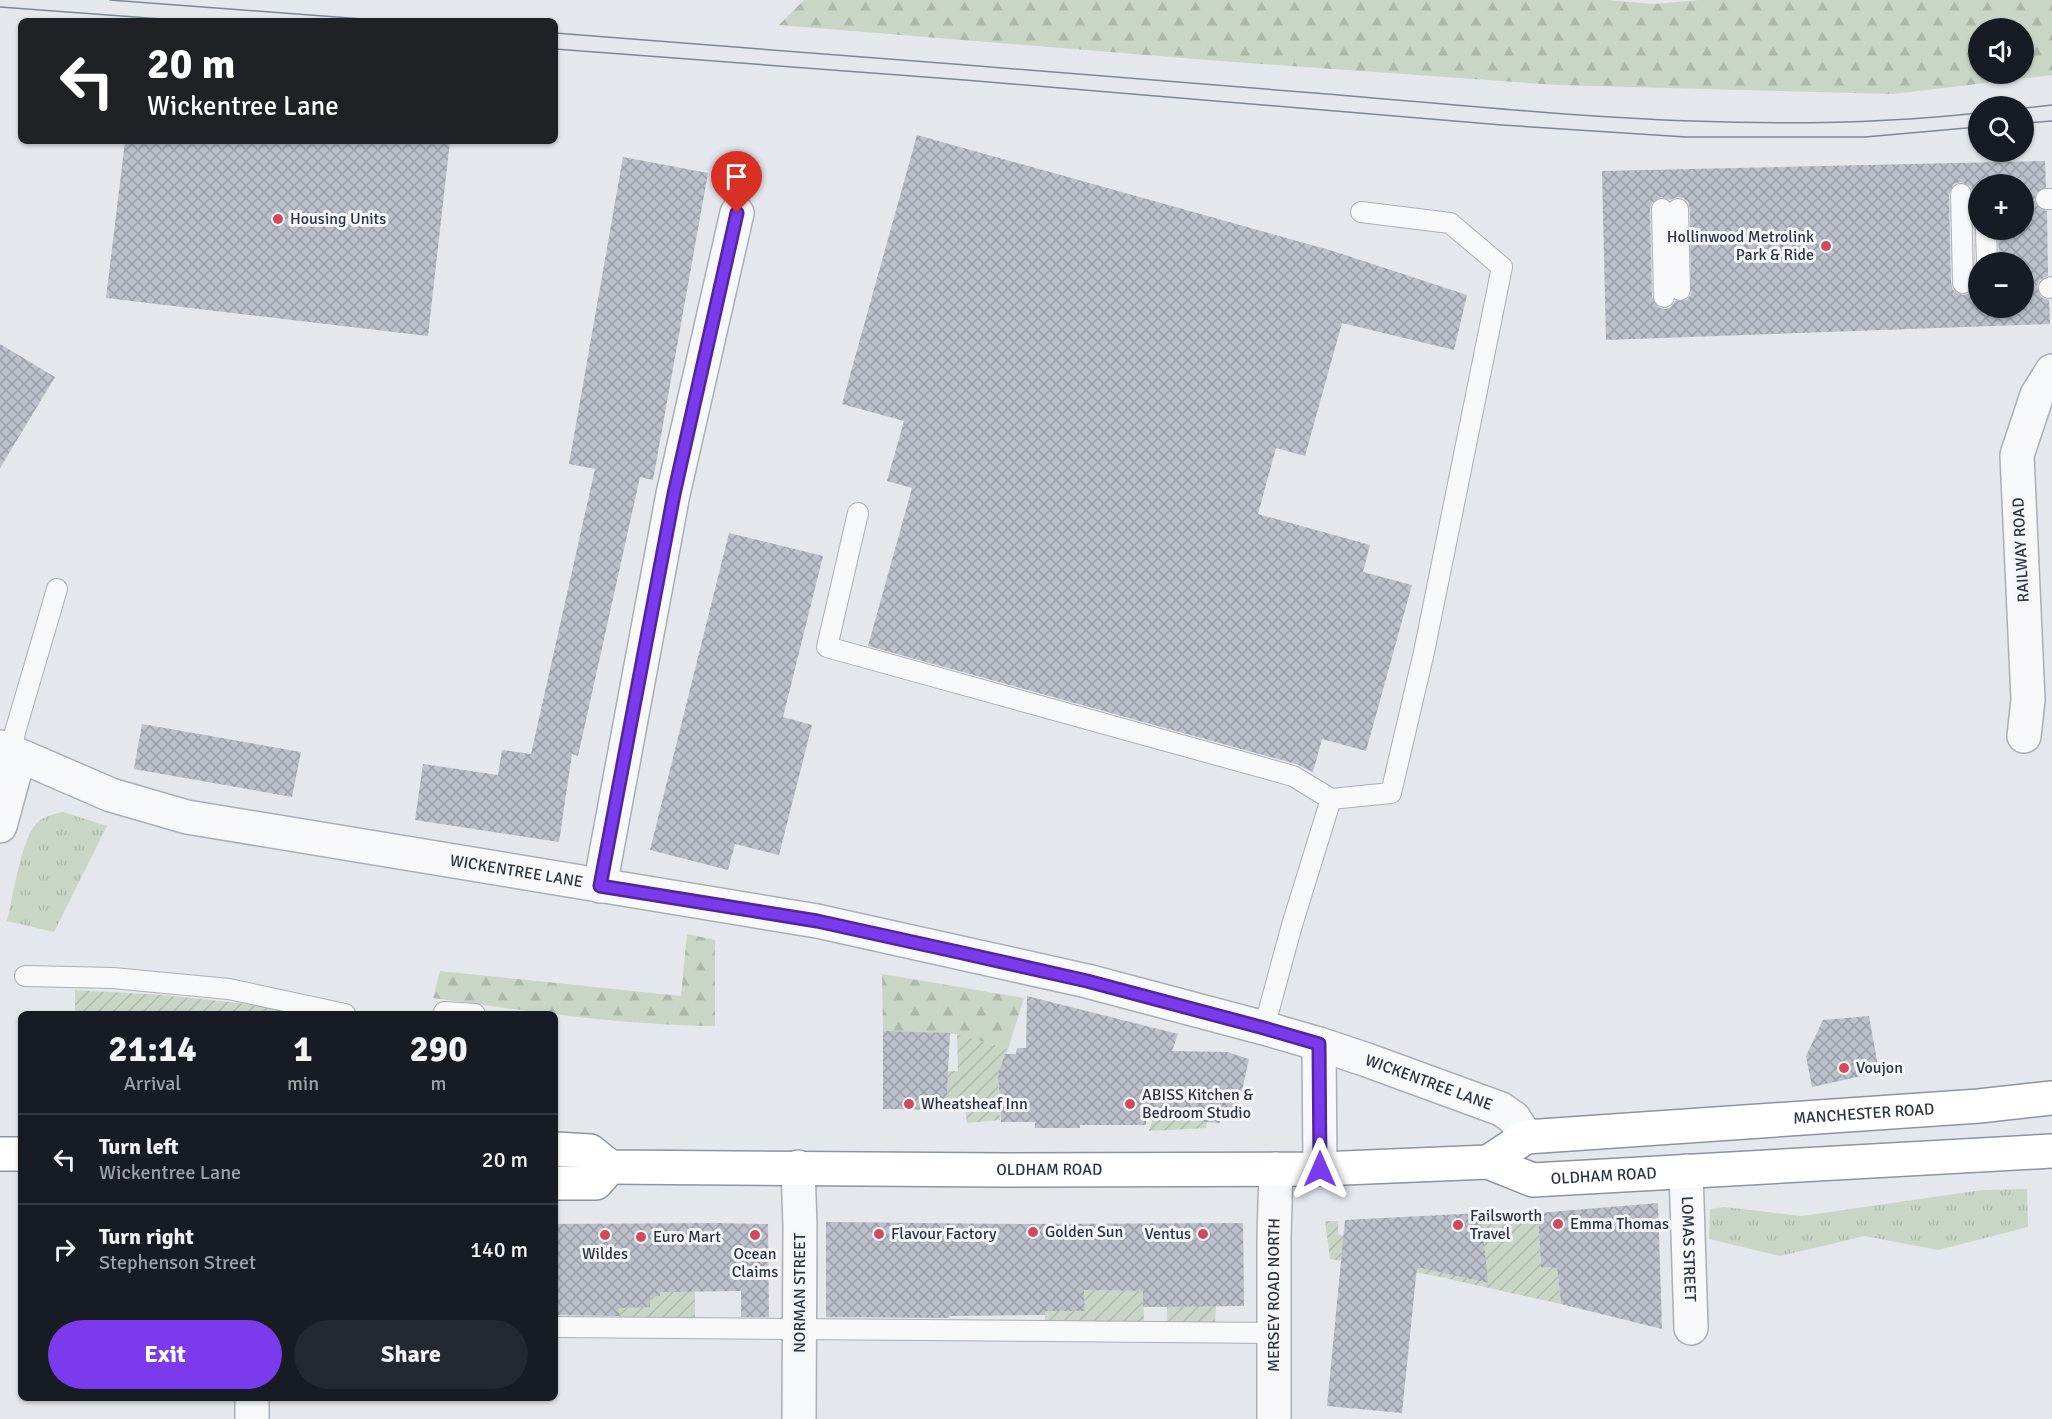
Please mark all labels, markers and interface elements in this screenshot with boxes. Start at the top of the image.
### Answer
map controls [1968,18,2034,318]
button: sound [1968,18,2034,84]
text: 20 m [147,39,236,90]
icon: left [48,42,126,120]
text: Wickentree Lane [147,90,339,123]
button: search [1968,96,2034,162]
pin [711,151,762,213]
icon: arrive [720,160,753,193]
button: + [1968,174,2034,240]
place label: Housing Units [290,209,386,229]
marker: Housing Units [271,212,285,226]
place label: Hollinwood Metrolink Park & Ride [1667,227,1814,265]
marker: Hollinwood Metrolink Park & Ride [1819,239,1833,253]
button: − [1968,252,2034,318]
street label: RAILWAY ROAD [2008,497,2034,603]
street label: WICKENTREE LANE [448,851,584,892]
text: 21:14 [108,1027,197,1072]
text: 1 [293,1027,313,1072]
text: 290 [409,1027,468,1072]
street label: WICKENTREE LANE [1362,1050,1495,1115]
place label: Voujon [1856,1058,1903,1078]
marker: Voujon [1837,1061,1851,1075]
text: Arrival [124,1071,181,1096]
text: min [287,1071,319,1096]
text: m [431,1071,447,1096]
place label: ABISS Kitchen & Bedroom Studio [1142,1085,1253,1123]
place label: Wheatsheaf Inn [921,1094,1028,1114]
marker: Wheatsheaf Inn [902,1097,916,1111]
marker: ABISS Kitchen & Bedroom Studio [1123,1097,1137,1111]
street label: MANCHESTER ROAD [1792,1099,1935,1129]
text: Turn left [99,1133,179,1160]
position arrow [1288,1137,1352,1201]
icon: left [48,1143,81,1176]
text: 20 m [482,1146,528,1173]
text: Wickentree Lane [99,1160,241,1185]
street label: OLDHAM ROAD [996,1160,1102,1180]
street label: OLDHAM ROAD [1550,1163,1657,1189]
street label: LOMAS STREET [1677,1196,1700,1302]
place label: Failsworth Travel [1470,1206,1542,1244]
place label: Emma Thomas [1570,1214,1669,1234]
marker: Emma Thomas [1551,1217,1565,1231]
street label: MERSEY ROAD NORTH [1264,1218,1285,1372]
marker: Failsworth Travel [1451,1218,1465,1232]
place label: Golden Sun [1045,1222,1123,1242]
text: Turn right [99,1223,194,1250]
place label: Flavour Factory [891,1224,997,1244]
place label: Ventus [1145,1224,1191,1244]
marker: Golden Sun [1026,1225,1040,1239]
place label: Euro Mart [653,1227,721,1247]
marker: Flavour Factory [872,1227,886,1241]
marker: Ventus [1196,1227,1210,1241]
marker: Wildes [598,1228,612,1242]
marker: Ocean Claims [748,1228,762,1242]
marker: Euro Mart [634,1230,648,1244]
icon: right [48,1233,81,1266]
street label: NORMAN STREET [790,1233,810,1353]
text: 140 m [470,1236,528,1263]
place label: Wildes [582,1244,628,1264]
place label: Ocean Claims [732,1244,778,1282]
text: Stephenson Street [99,1250,256,1275]
button: Exit [48,1320,282,1389]
button: Share [294,1320,528,1389]

